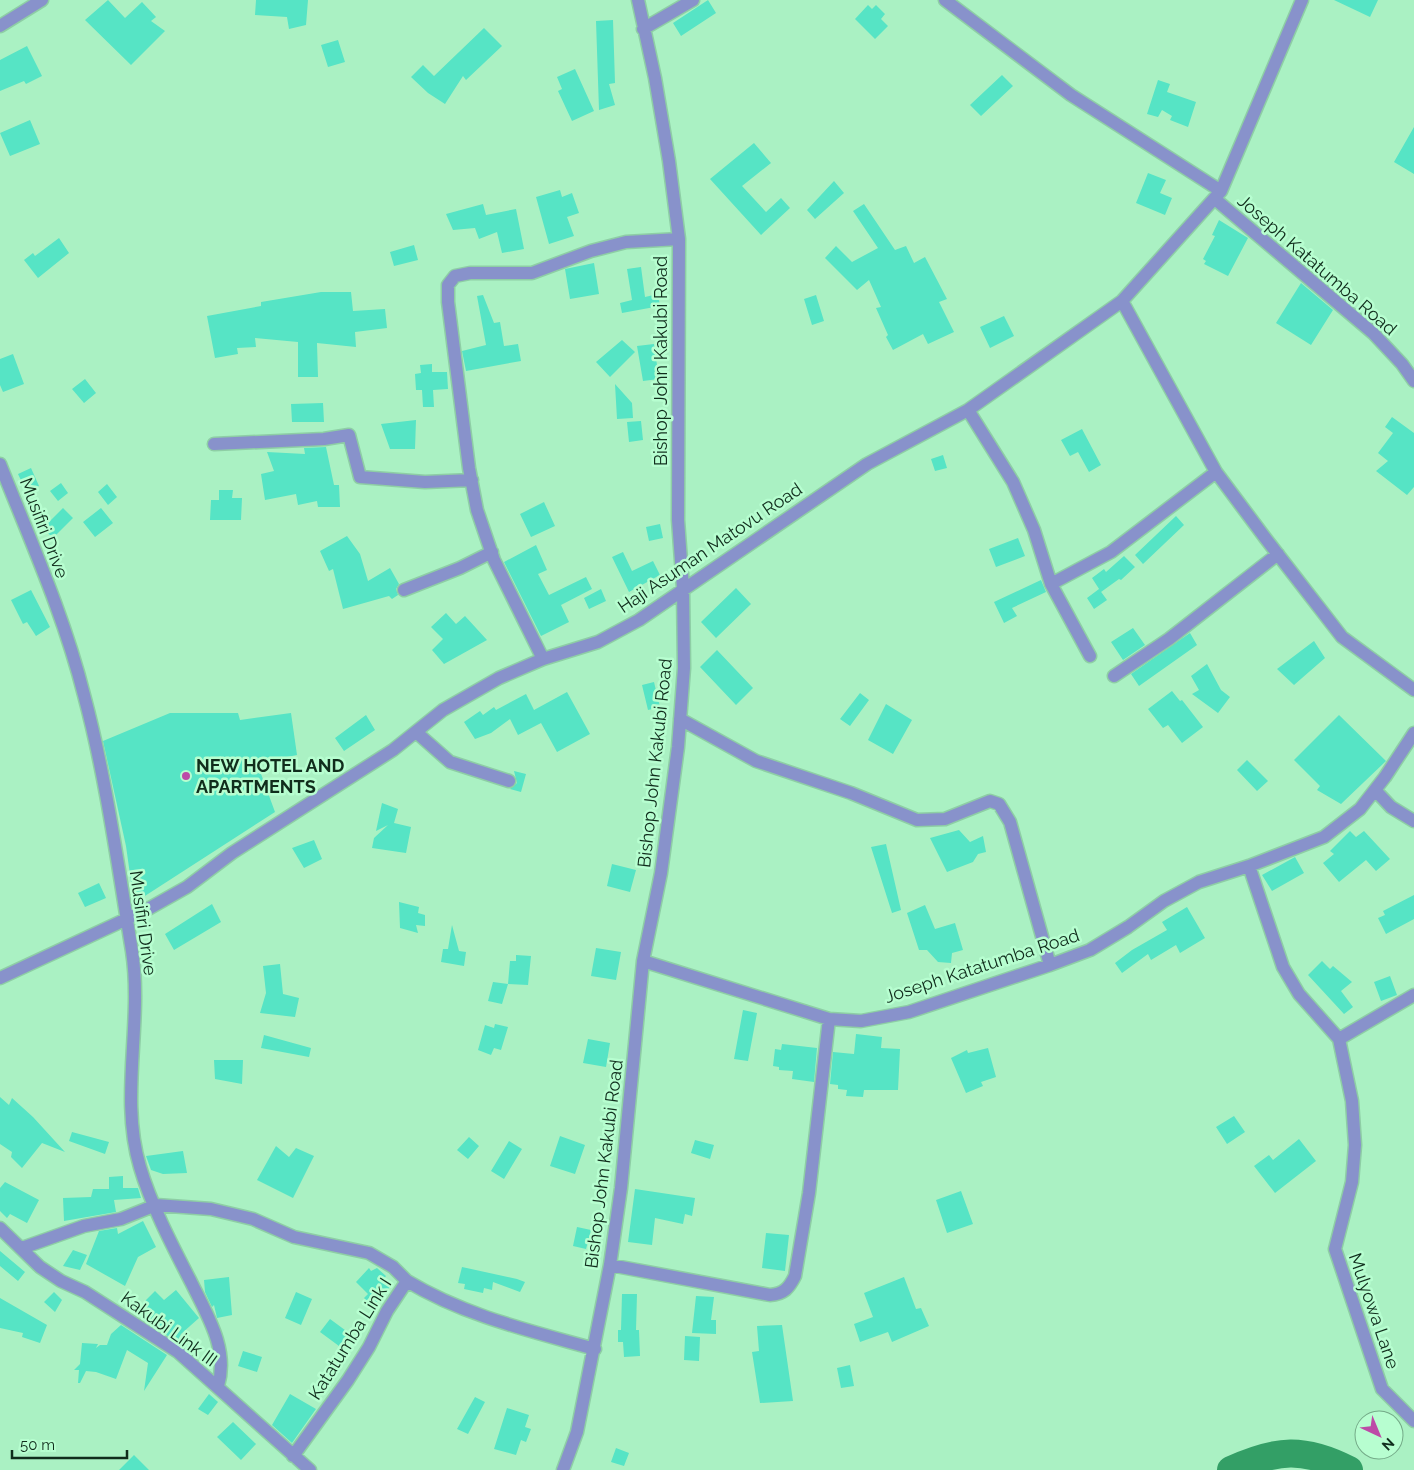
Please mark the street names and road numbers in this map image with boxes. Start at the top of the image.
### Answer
street label: Joseph Katatumba Road [1234,190,1401,339]
street label: Bishop John Kakubi Road [650,256,671,466]
street label: Musifiri Drive [16,475,73,581]
street label: Haji Asuman Matovu Road [614,478,806,617]
street label: Bishop John Kakubi Road [633,657,676,869]
street label: Musifiri Drive [126,869,161,977]
street label: Joseph Katatumba Road [882,924,1082,1007]
street label: Bishop John Kakubi Road [580,1058,627,1270]
street label: Mulyowa Lane [1345,1250,1404,1372]
street label: Katatumba Link I [304,1274,395,1403]
street label: Kakubi Link III [117,1287,221,1370]

